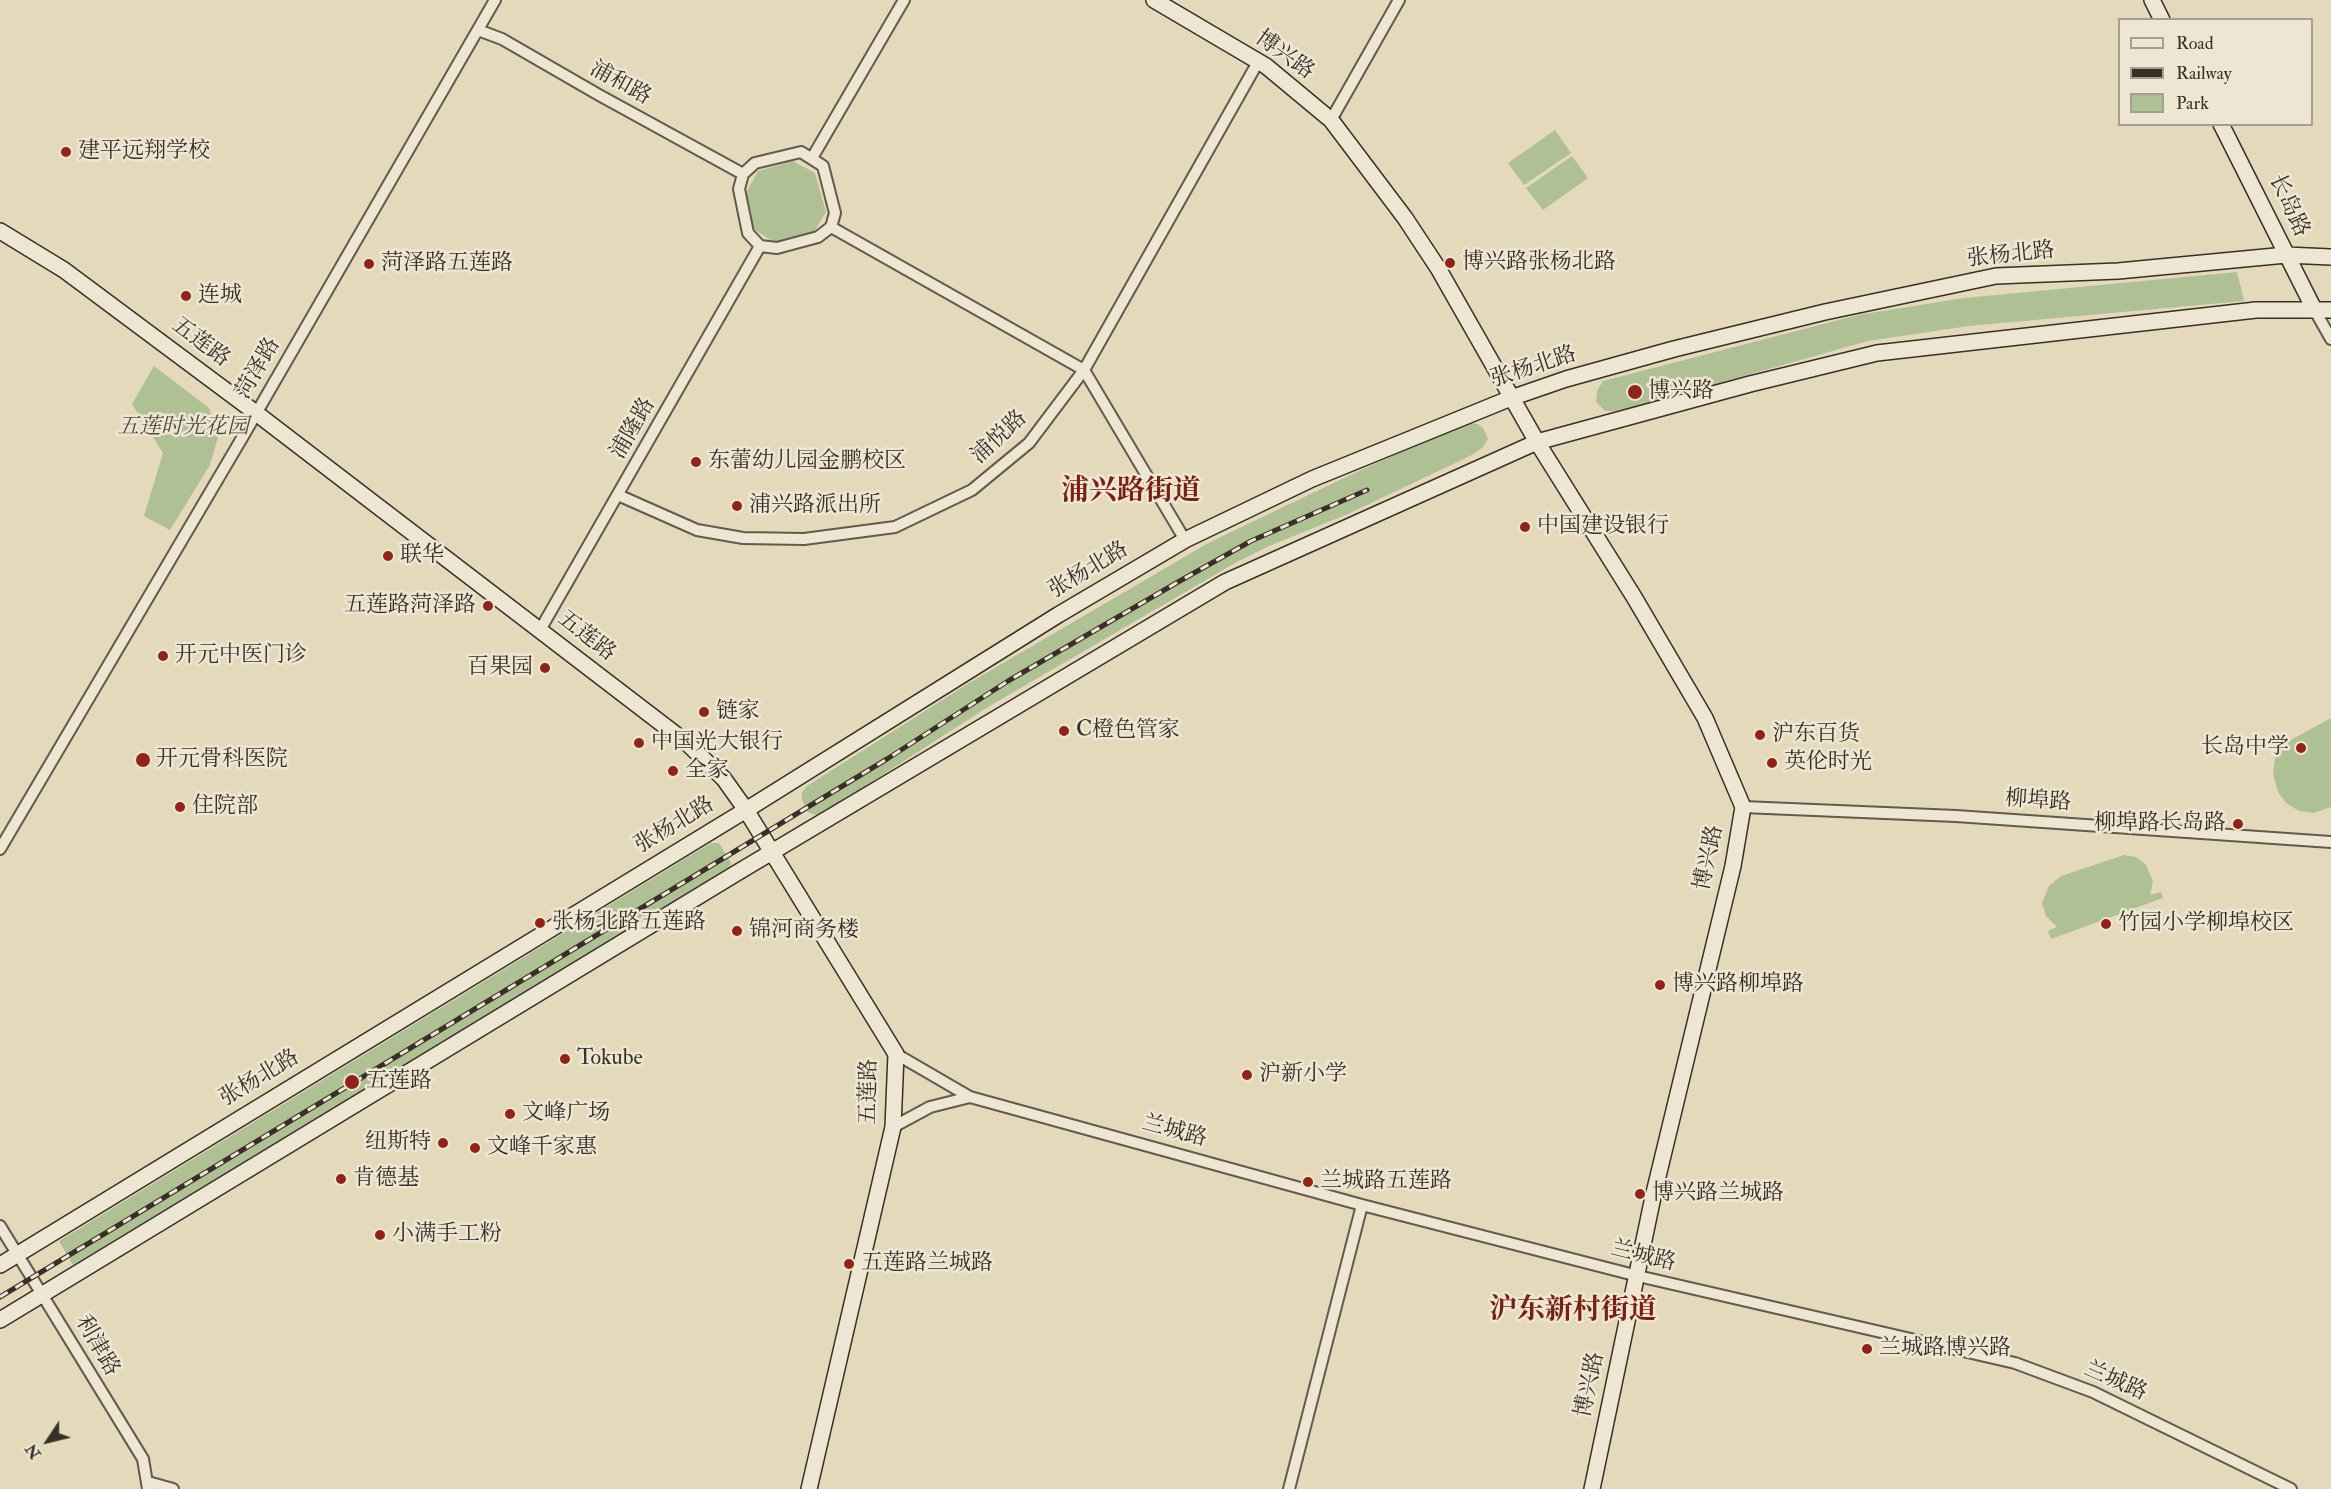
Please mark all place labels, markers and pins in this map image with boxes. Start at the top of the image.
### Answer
place label: 建平远翔学校 [78,139,210,165]
marker: 建平远翔学校 [59,145,73,159]
place label: 博兴路张杨北路 [1462,250,1616,276]
place label: 菏泽路五莲路 [381,251,513,277]
marker: 博兴路张杨北路 [1443,256,1457,270]
marker: 菏泽路五莲路 [362,257,376,271]
place label: 连城 [198,283,242,309]
marker: 连城 [179,289,193,303]
place label: 博兴路 [1648,379,1714,405]
marker: 博兴路 [1626,383,1644,401]
place label: 东蕾幼儿园金鹏校区 [708,449,906,475]
marker: 东蕾幼儿园金鹏校区 [689,455,703,469]
place label: 浦兴路派出所 [749,493,881,519]
marker: 浦兴路派出所 [730,499,744,513]
place label: 中国建设银行 [1537,514,1669,540]
marker: 中国建设银行 [1518,520,1532,534]
place label: 联华 [400,543,444,569]
marker: 联华 [381,549,395,563]
place label: 五莲路菏泽路 [344,593,476,619]
marker: 五莲路菏泽路 [481,599,495,613]
place label: 开元中医门诊 [175,643,307,669]
marker: 开元中医门诊 [156,649,170,663]
place label: 百果园 [467,655,533,681]
marker: 百果园 [538,661,552,675]
place label: 链家 [716,699,760,725]
marker: 链家 [697,705,711,719]
place label: C橙色管家 [1076,718,1180,744]
place label: 沪东百货 [1772,722,1860,748]
marker: C橙色管家 [1057,724,1071,738]
marker: 沪东百货 [1753,728,1767,742]
place label: 中国光大银行 [651,730,783,756]
place label: 长岛中学 [2201,735,2289,761]
marker: 中国光大银行 [632,736,646,750]
marker: 长岛中学 [2294,741,2308,755]
place label: 开元骨科医院 [156,747,288,773]
place label: 英伦时光 [1784,750,1872,776]
marker: 开元骨科医院 [134,751,152,769]
marker: 英伦时光 [1765,756,1779,770]
place label: 全家 [685,758,729,784]
marker: 全家 [666,764,680,778]
place label: 住院部 [192,794,258,820]
marker: 住院部 [173,800,187,814]
place label: 柳埠路长岛路 [2094,811,2226,837]
marker: 柳埠路长岛路 [2231,817,2245,831]
place label: 张杨北路五莲路 [552,910,706,936]
place label: 竹园小学柳埠校区 [2118,911,2294,937]
marker: 张杨北路五莲路 [533,916,547,930]
marker: 竹园小学柳埠校区 [2099,917,2113,931]
place label: 锦河商务楼 [749,918,859,944]
marker: 锦河商务楼 [730,924,744,938]
place label: 博兴路柳埠路 [1672,972,1804,998]
marker: 博兴路柳埠路 [1653,978,1667,992]
place label: Tokube [577,1046,643,1072]
marker: Tokube [558,1052,572,1066]
place label: 沪新小学 [1259,1062,1347,1088]
marker: 沪新小学 [1240,1068,1254,1082]
place label: 五莲路 [366,1069,432,1095]
marker: 五莲路 [343,1073,361,1091]
place label: 文峰广场 [522,1101,610,1127]
marker: 文峰广场 [503,1107,517,1121]
place label: 纽斯特 [365,1130,431,1156]
place label: 文峰千家惠 [487,1135,597,1161]
marker: 纽斯特 [436,1136,450,1150]
marker: 文峰千家惠 [468,1141,482,1155]
place label: 肯德基 [353,1166,419,1192]
place label: 兰城路五莲路 [1320,1169,1452,1195]
marker: 肯德基 [334,1172,348,1186]
marker: 兰城路五莲路 [1301,1175,1315,1189]
place label: 博兴路兰城路 [1652,1181,1784,1207]
marker: 博兴路兰城路 [1633,1187,1647,1201]
place label: 小满手工粉 [392,1222,502,1248]
marker: 小满手工粉 [373,1228,387,1242]
place label: 五莲路兰城路 [861,1251,993,1277]
marker: 五莲路兰城路 [842,1257,856,1271]
place label: 兰城路博兴路 [1879,1336,2011,1362]
marker: 兰城路博兴路 [1860,1342,1874,1356]

